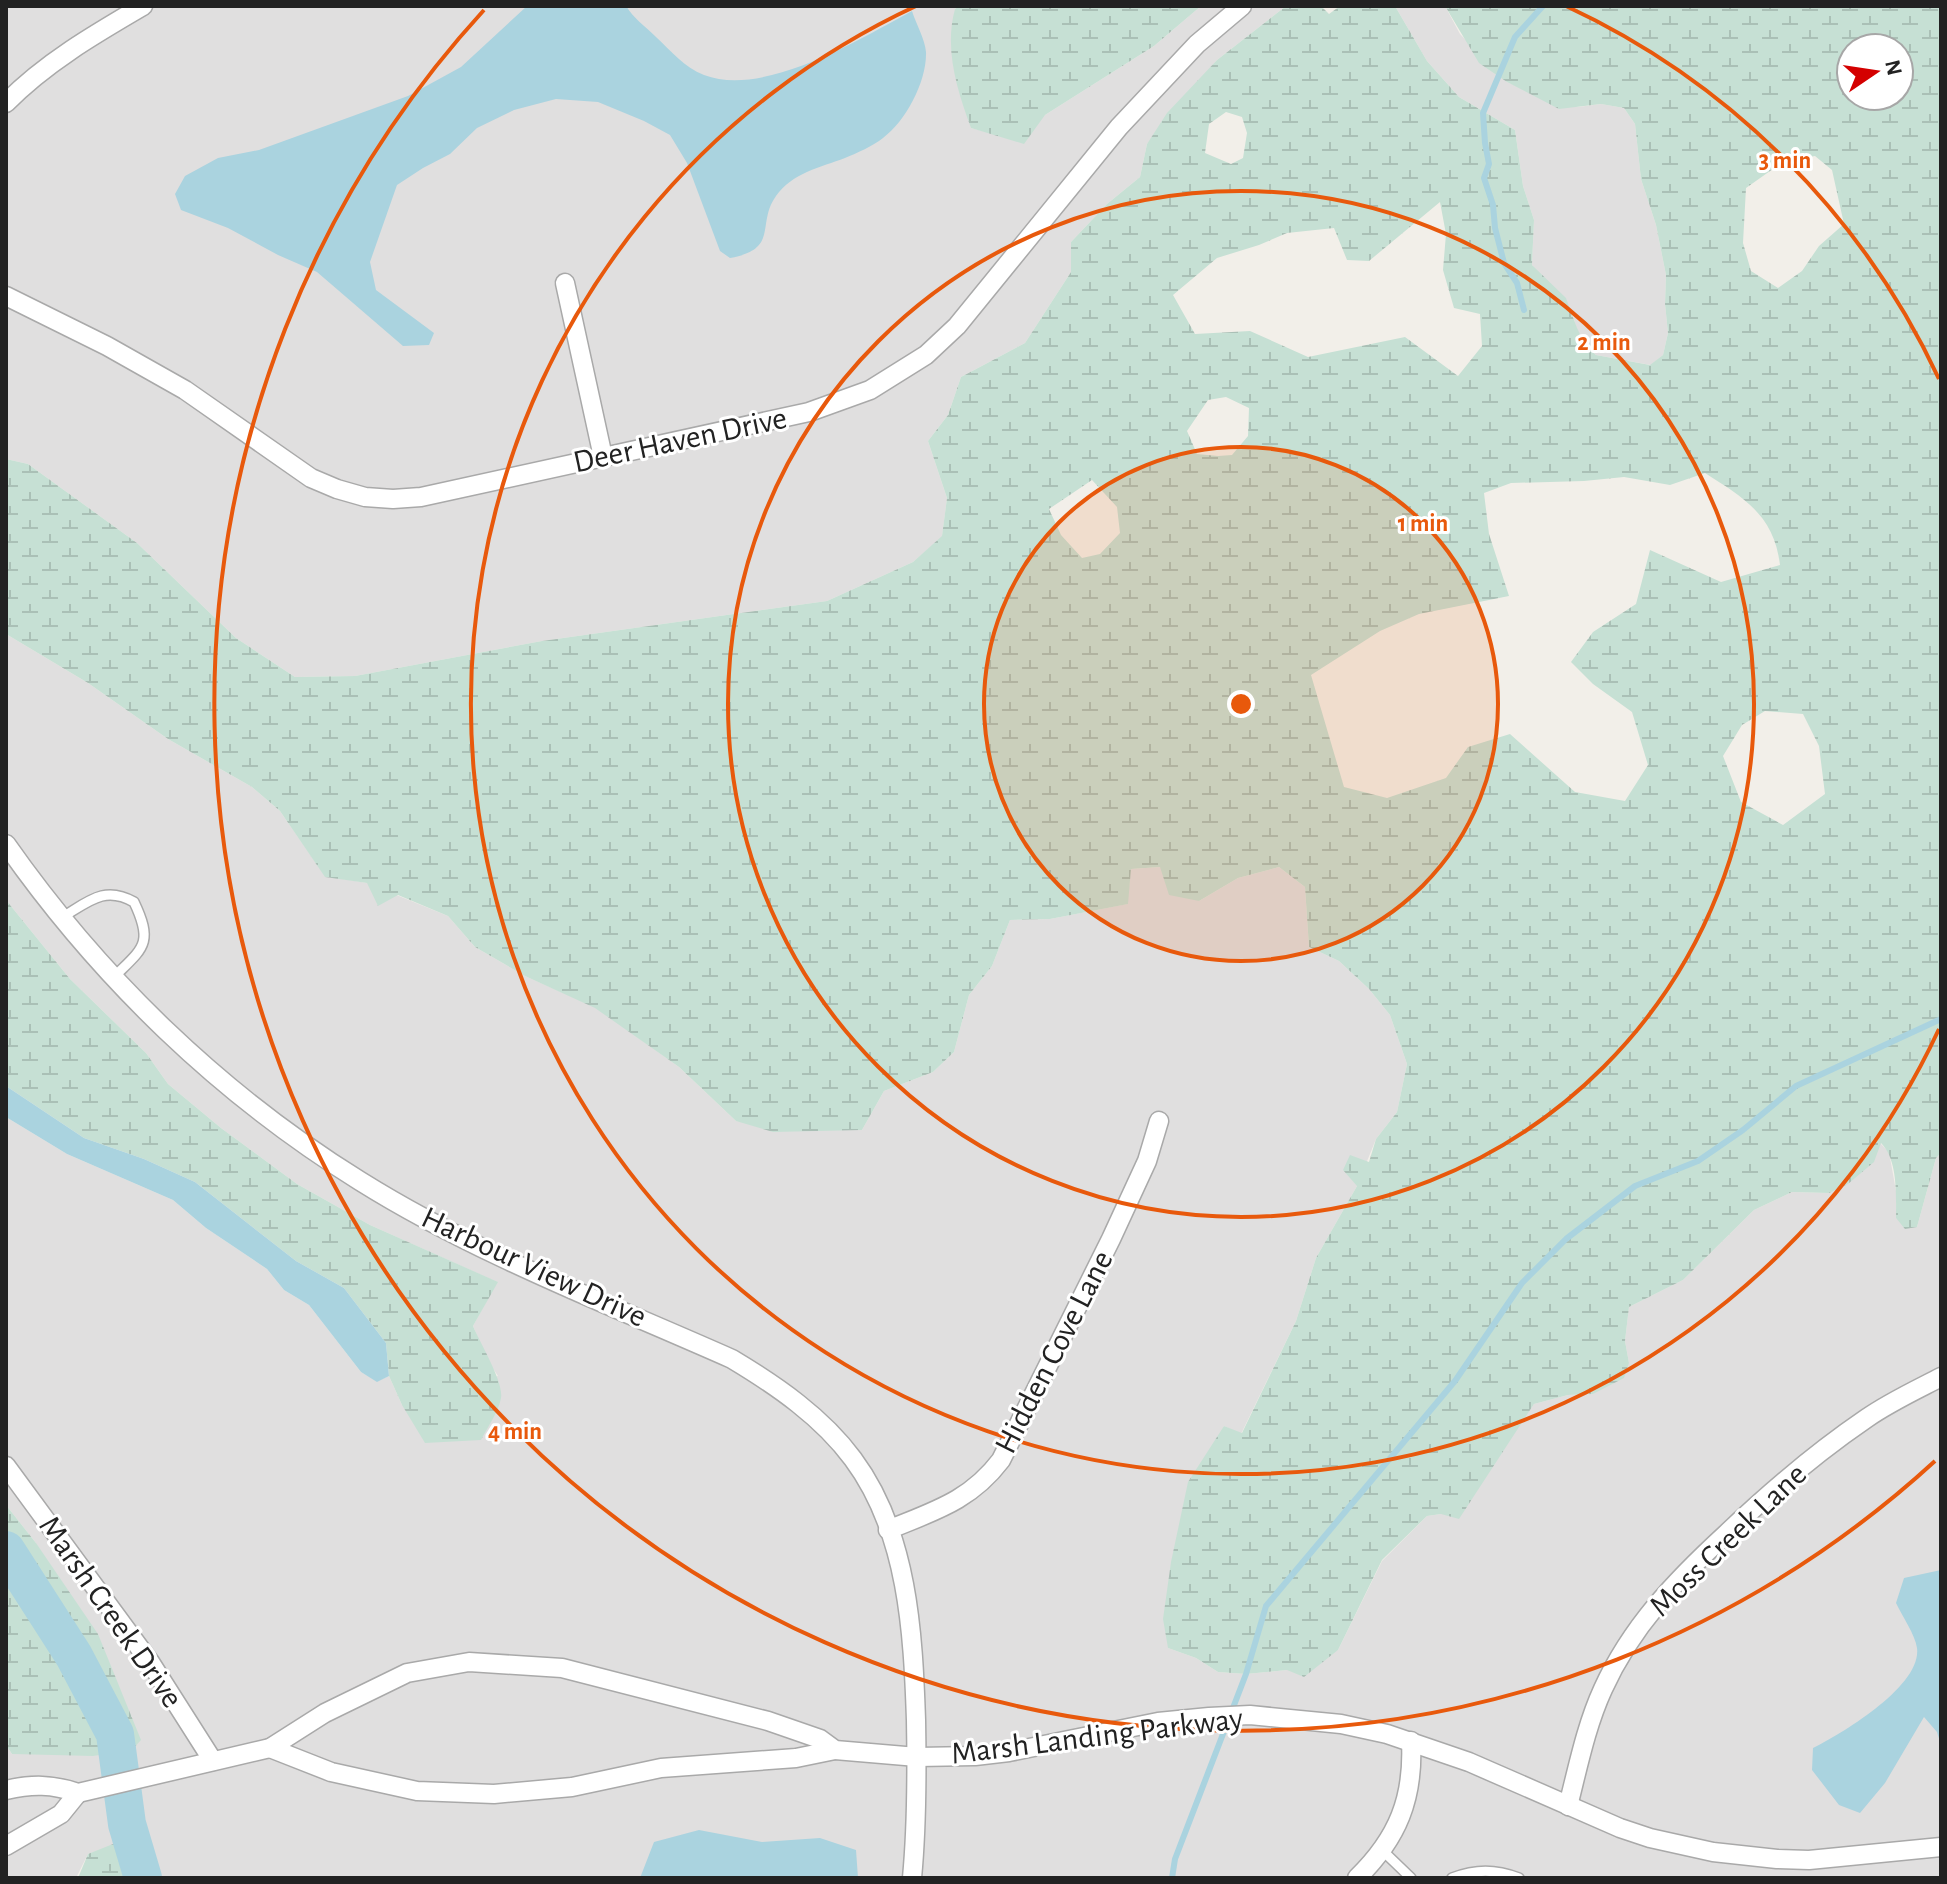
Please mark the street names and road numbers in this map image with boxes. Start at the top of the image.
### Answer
street label: Deer Haven Drive [570,402,790,478]
street label: Harbour View Drive [417,1201,651,1333]
street label: Hidden Cove Lane [989,1245,1119,1459]
street label: Moss Creek Lane [1644,1458,1812,1622]
street label: Marsh Creek Drive [33,1510,189,1714]
street label: Marsh Landing Parkway [949,1702,1245,1770]

